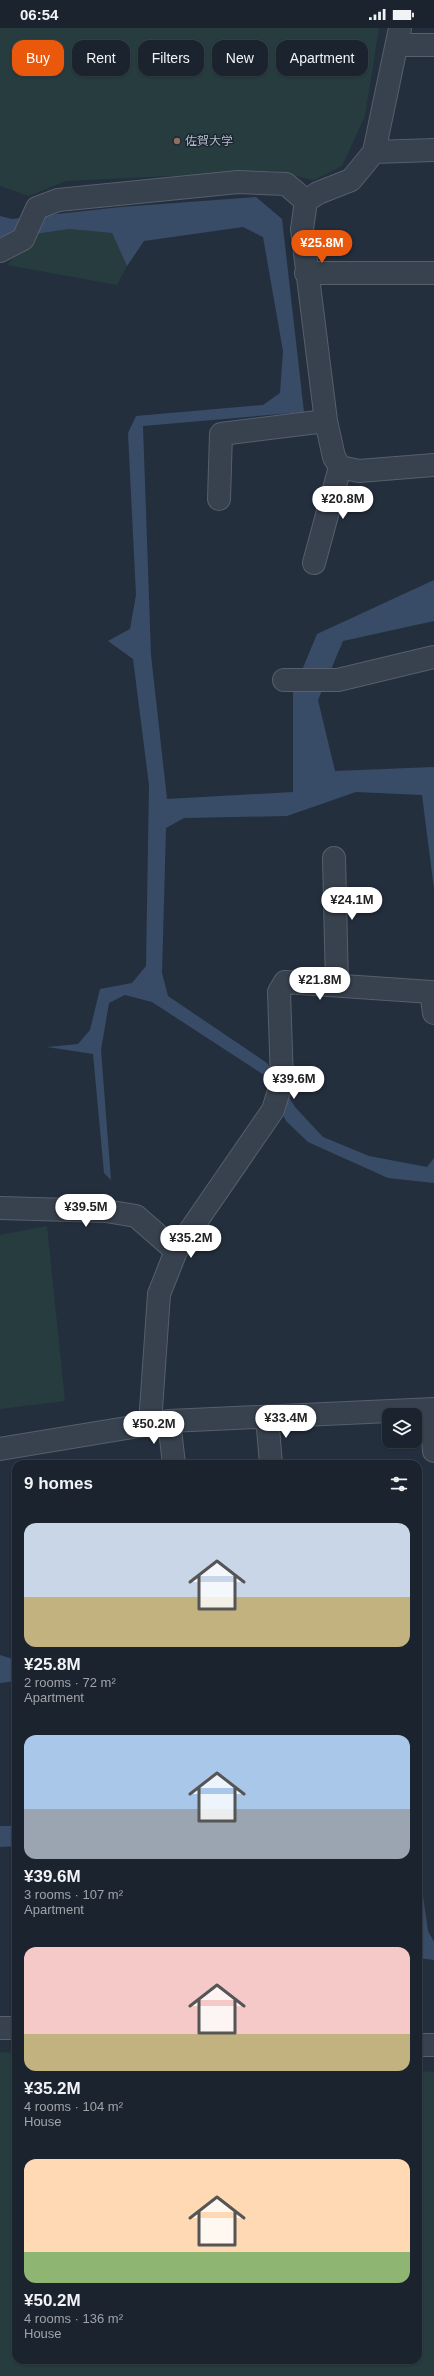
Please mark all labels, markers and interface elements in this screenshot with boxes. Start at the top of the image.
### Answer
text: 06:54 [20,6,58,23]
chip: Buy [12,40,64,76]
chip: Rent [72,40,130,76]
chip: Filters [138,40,204,76]
chip: New [212,40,268,76]
chip: Apartment [276,40,368,76]
place label: 佐賀大学 [185,134,233,148]
marker: 佐賀大学 [172,136,182,146]
pin: ¥25.8M [289,230,355,264]
text: ¥25.8M [300,235,344,250]
pin: ¥20.8M [310,486,376,520]
text: ¥20.8M [321,491,365,506]
pin: ¥24.1M [319,887,385,921]
text: ¥24.1M [330,892,374,907]
pin: ¥21.8M [287,967,353,1001]
text: ¥21.8M [298,972,342,987]
pin: ¥39.6M [261,1066,327,1100]
text: ¥39.6M [272,1071,316,1086]
pin: ¥39.5M [53,1194,119,1228]
text: ¥39.5M [64,1199,108,1214]
pin: ¥35.2M [158,1225,224,1259]
text: ¥35.2M [169,1230,213,1245]
pin: ¥33.4M [253,1405,319,1439]
map controls [382,1408,422,1448]
button: layers [382,1408,422,1448]
text: ¥33.4M [264,1410,308,1425]
pin: ¥50.2M [121,1411,187,1445]
text: ¥50.2M [132,1416,176,1431]
icon: filters [388,1473,410,1495]
text: 9 homes [24,1474,93,1493]
icon: home [181,1549,253,1621]
text: ¥25.8M [24,1655,81,1674]
text: 2 rooms · 72 m² [24,1675,116,1690]
text: Apartment [24,1690,84,1705]
icon: home [181,1761,253,1833]
text: ¥39.6M [24,1867,81,1886]
text: 3 rooms · 107 m² [24,1887,123,1902]
text: Apartment [24,1902,84,1917]
icon: home [181,1973,253,2045]
text: ¥35.2M [24,2079,81,2098]
text: 4 rooms · 104 m² [24,2099,123,2114]
text: House [24,2114,62,2129]
icon: home [181,2185,253,2257]
text: ¥50.2M [24,2291,81,2310]
text: 4 rooms · 136 m² [24,2311,123,2326]
text: House [24,2326,62,2341]

